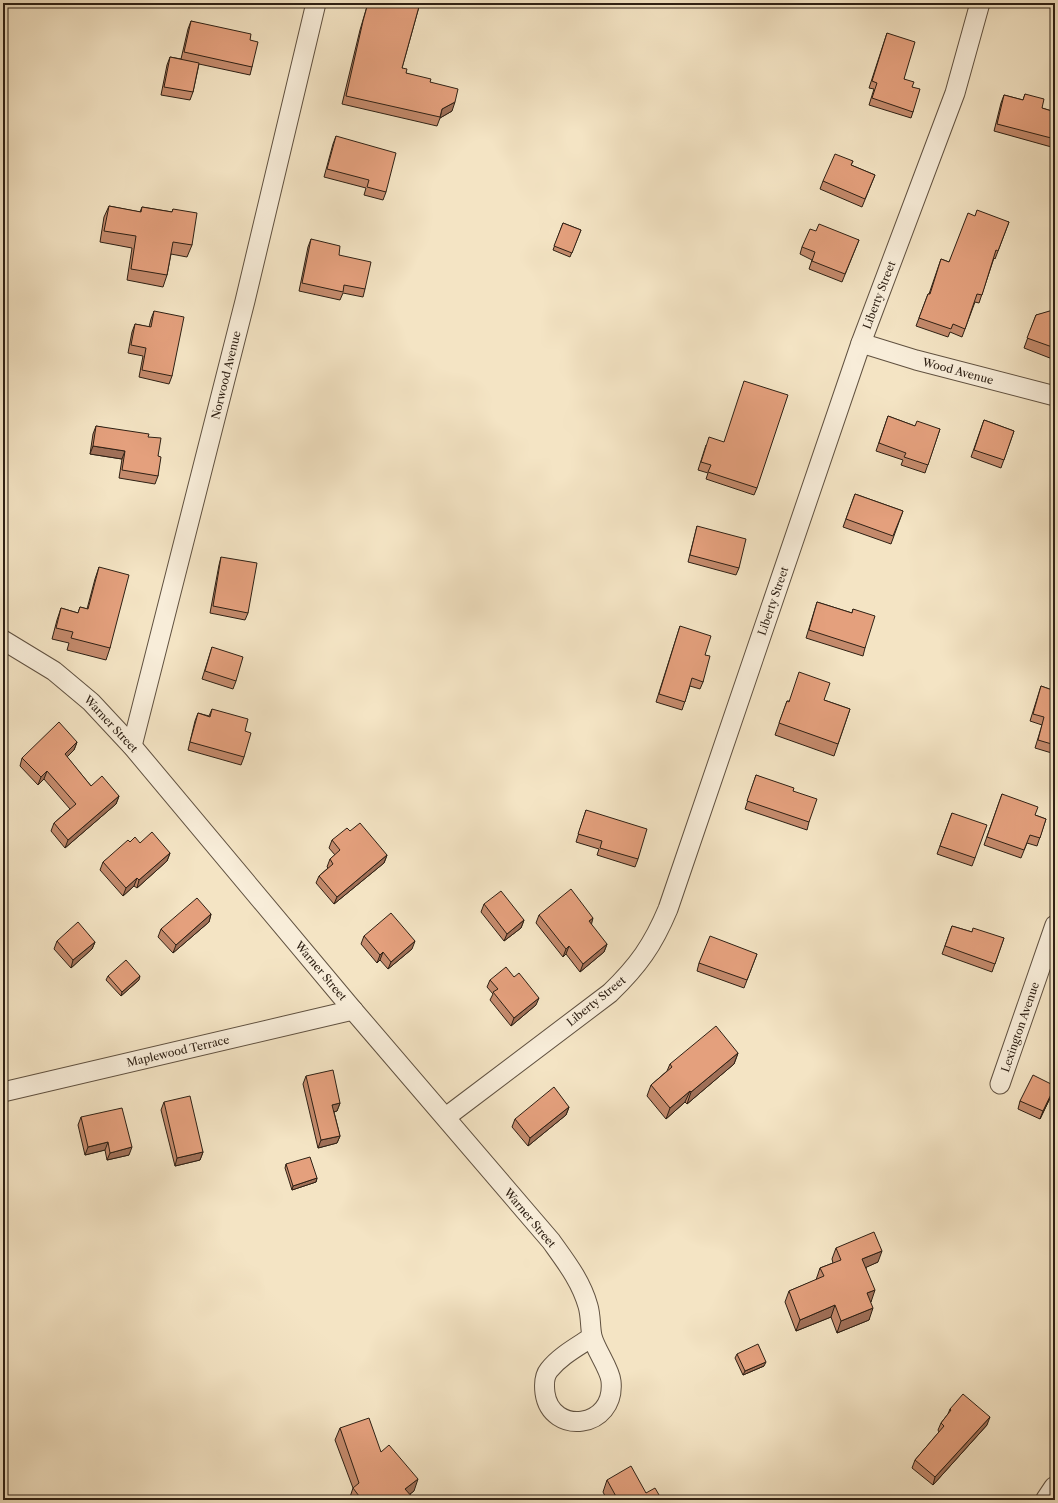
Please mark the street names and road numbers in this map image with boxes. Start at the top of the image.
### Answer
street label: Liberty Street [860,259,898,331]
street label: Norwood Avenue [208,329,244,421]
street label: Wood Avenue [920,355,995,387]
street label: Liberty Street [755,565,791,637]
street label: Warner Street [80,692,141,756]
street label: Warner Street [292,938,350,1004]
street label: Liberty Street [564,973,628,1029]
street label: Lexington Avenue [998,980,1042,1074]
street label: Maplewood Terrace [125,1032,231,1070]
street label: Warner Street [501,1185,559,1251]

